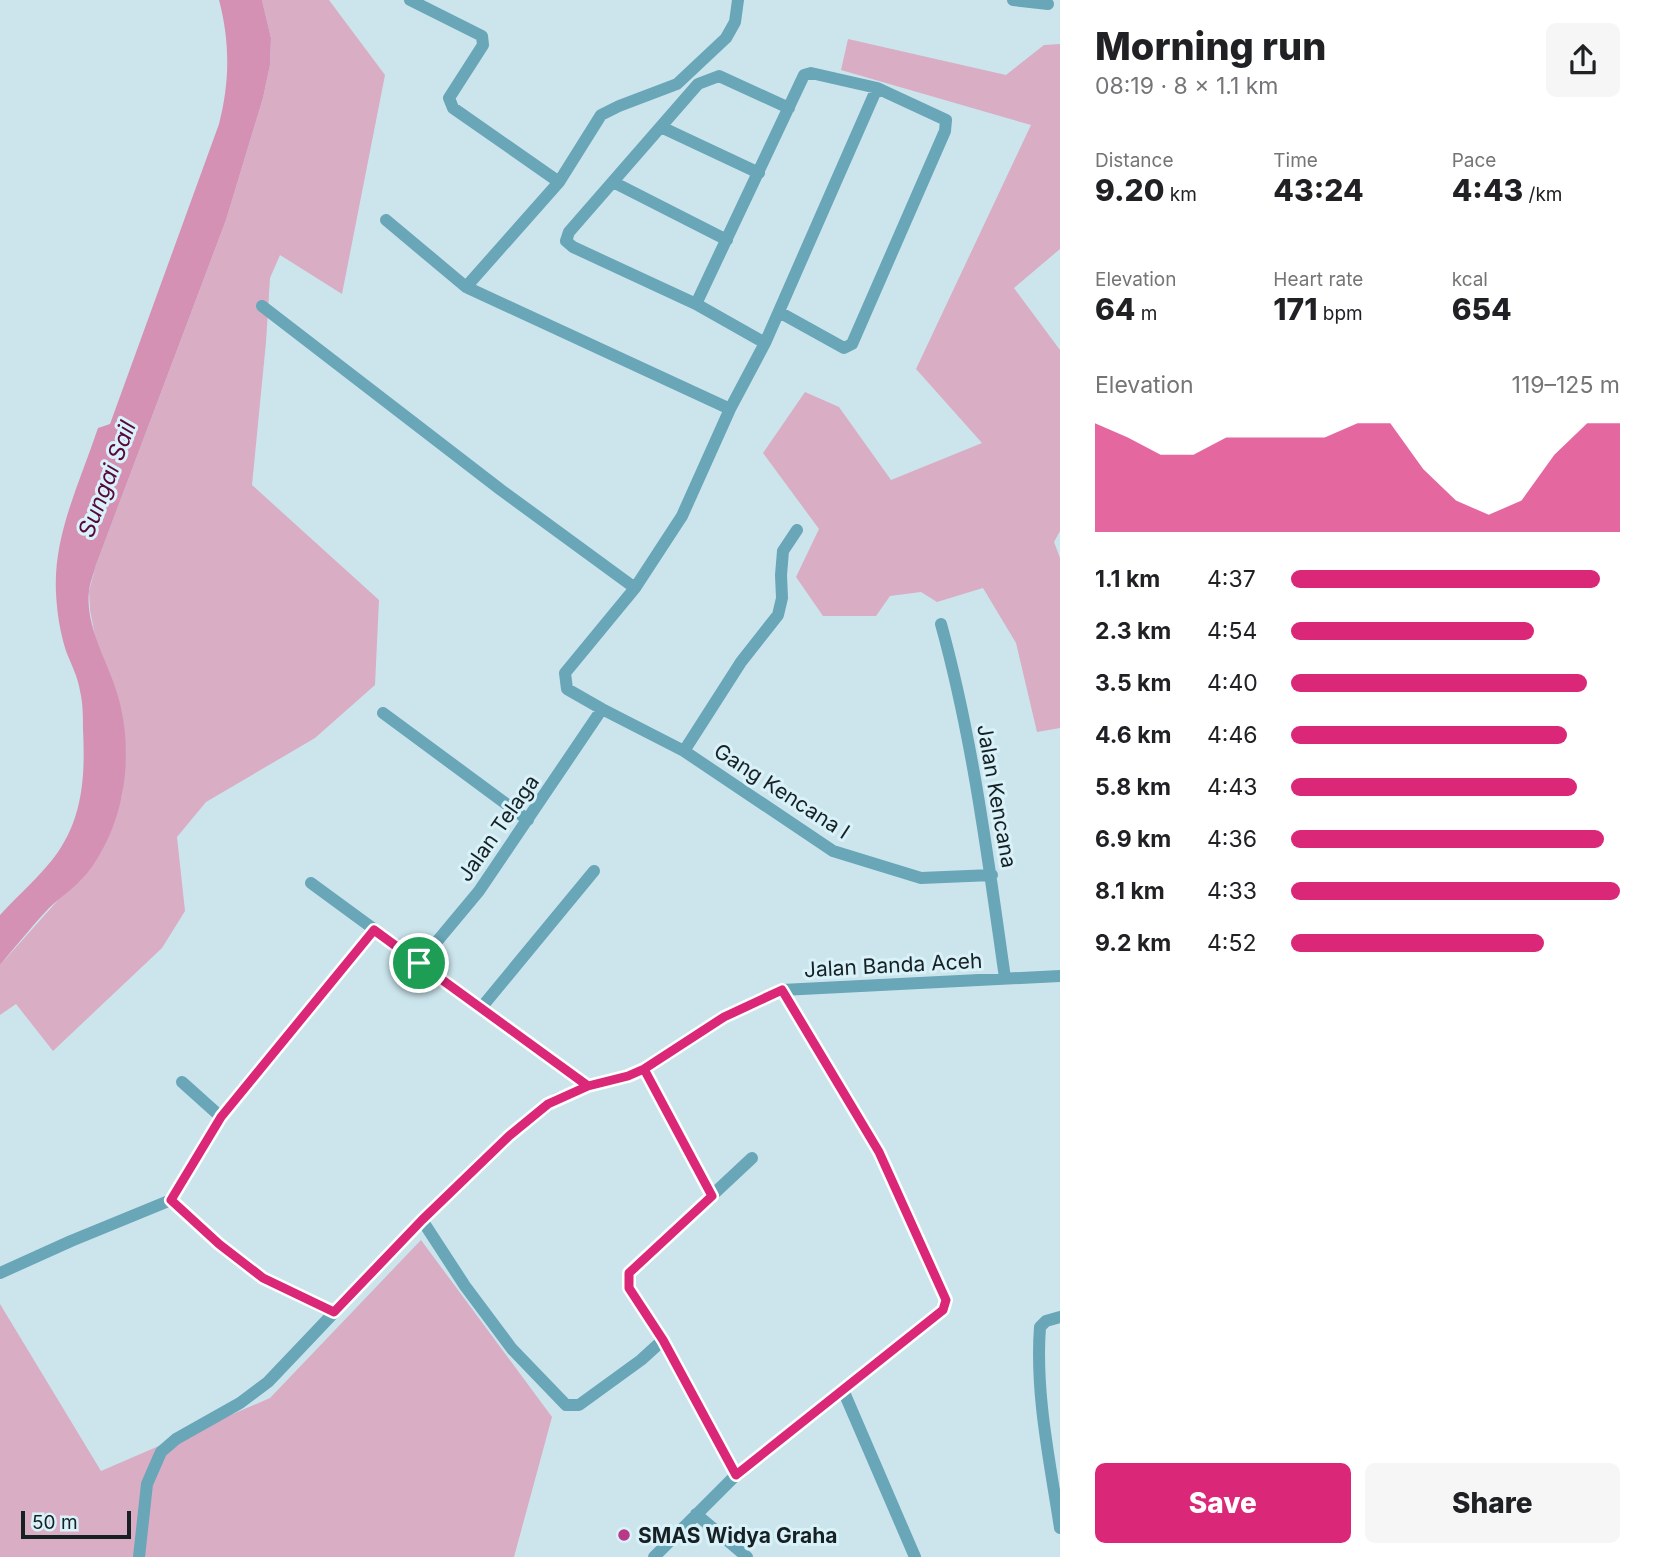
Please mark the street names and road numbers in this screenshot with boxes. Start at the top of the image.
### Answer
street label: Jalan Kencana [972,722,1022,870]
street label: Gang Kencana I [710,738,854,844]
street label: Jalan Telaga [452,770,544,886]
street label: Jalan Banda Aceh [803,948,983,982]

